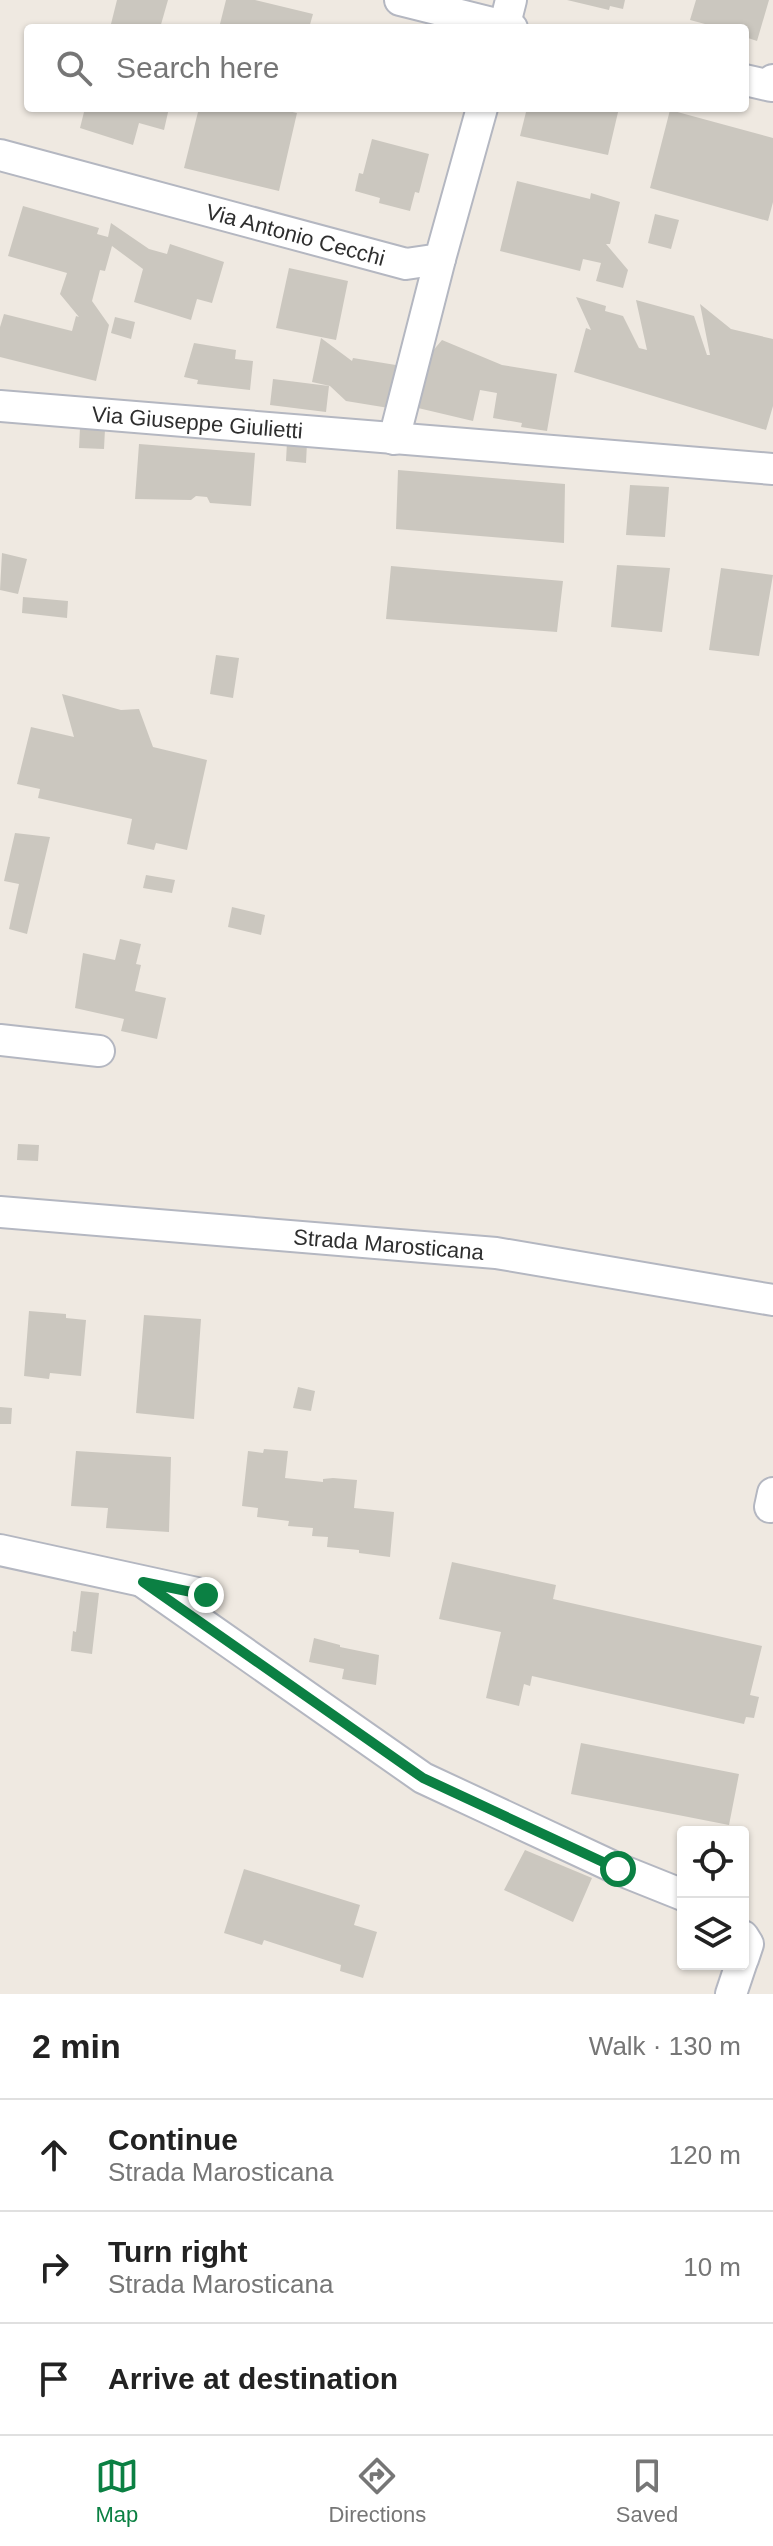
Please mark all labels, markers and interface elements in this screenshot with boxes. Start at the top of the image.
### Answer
search box [24,24,749,112]
icon: search [52,46,96,90]
text: Search here [116,51,279,84]
street label: Via Antonio Cecchi [203,198,388,270]
street label: Via Giuseppe Giulietti [91,401,304,443]
street label: Strada Marosticana [293,1224,486,1265]
route end [188,1577,224,1613]
map controls [677,1826,749,1970]
button: locate [677,1826,749,1898]
route start [600,1851,636,1887]
button: layers [677,1898,749,1970]
text: 2 min [32,2027,121,2065]
text: Walk · 130 m [589,2031,741,2061]
text: Continue [108,2123,238,2156]
icon: ahead [32,2133,76,2177]
text: 120 m [669,2140,741,2170]
text: Strada Marosticana [108,2157,333,2187]
text: Turn right [108,2235,247,2268]
icon: right [32,2245,76,2289]
text: 10 m [683,2252,741,2282]
text: Strada Marosticana [108,2269,333,2299]
icon: arrive [32,2357,76,2401]
text: Arrive at destination [108,2362,398,2395]
tab: Map [95,2454,139,2528]
tab: Directions [328,2454,426,2528]
tab: Saved [616,2454,678,2528]

